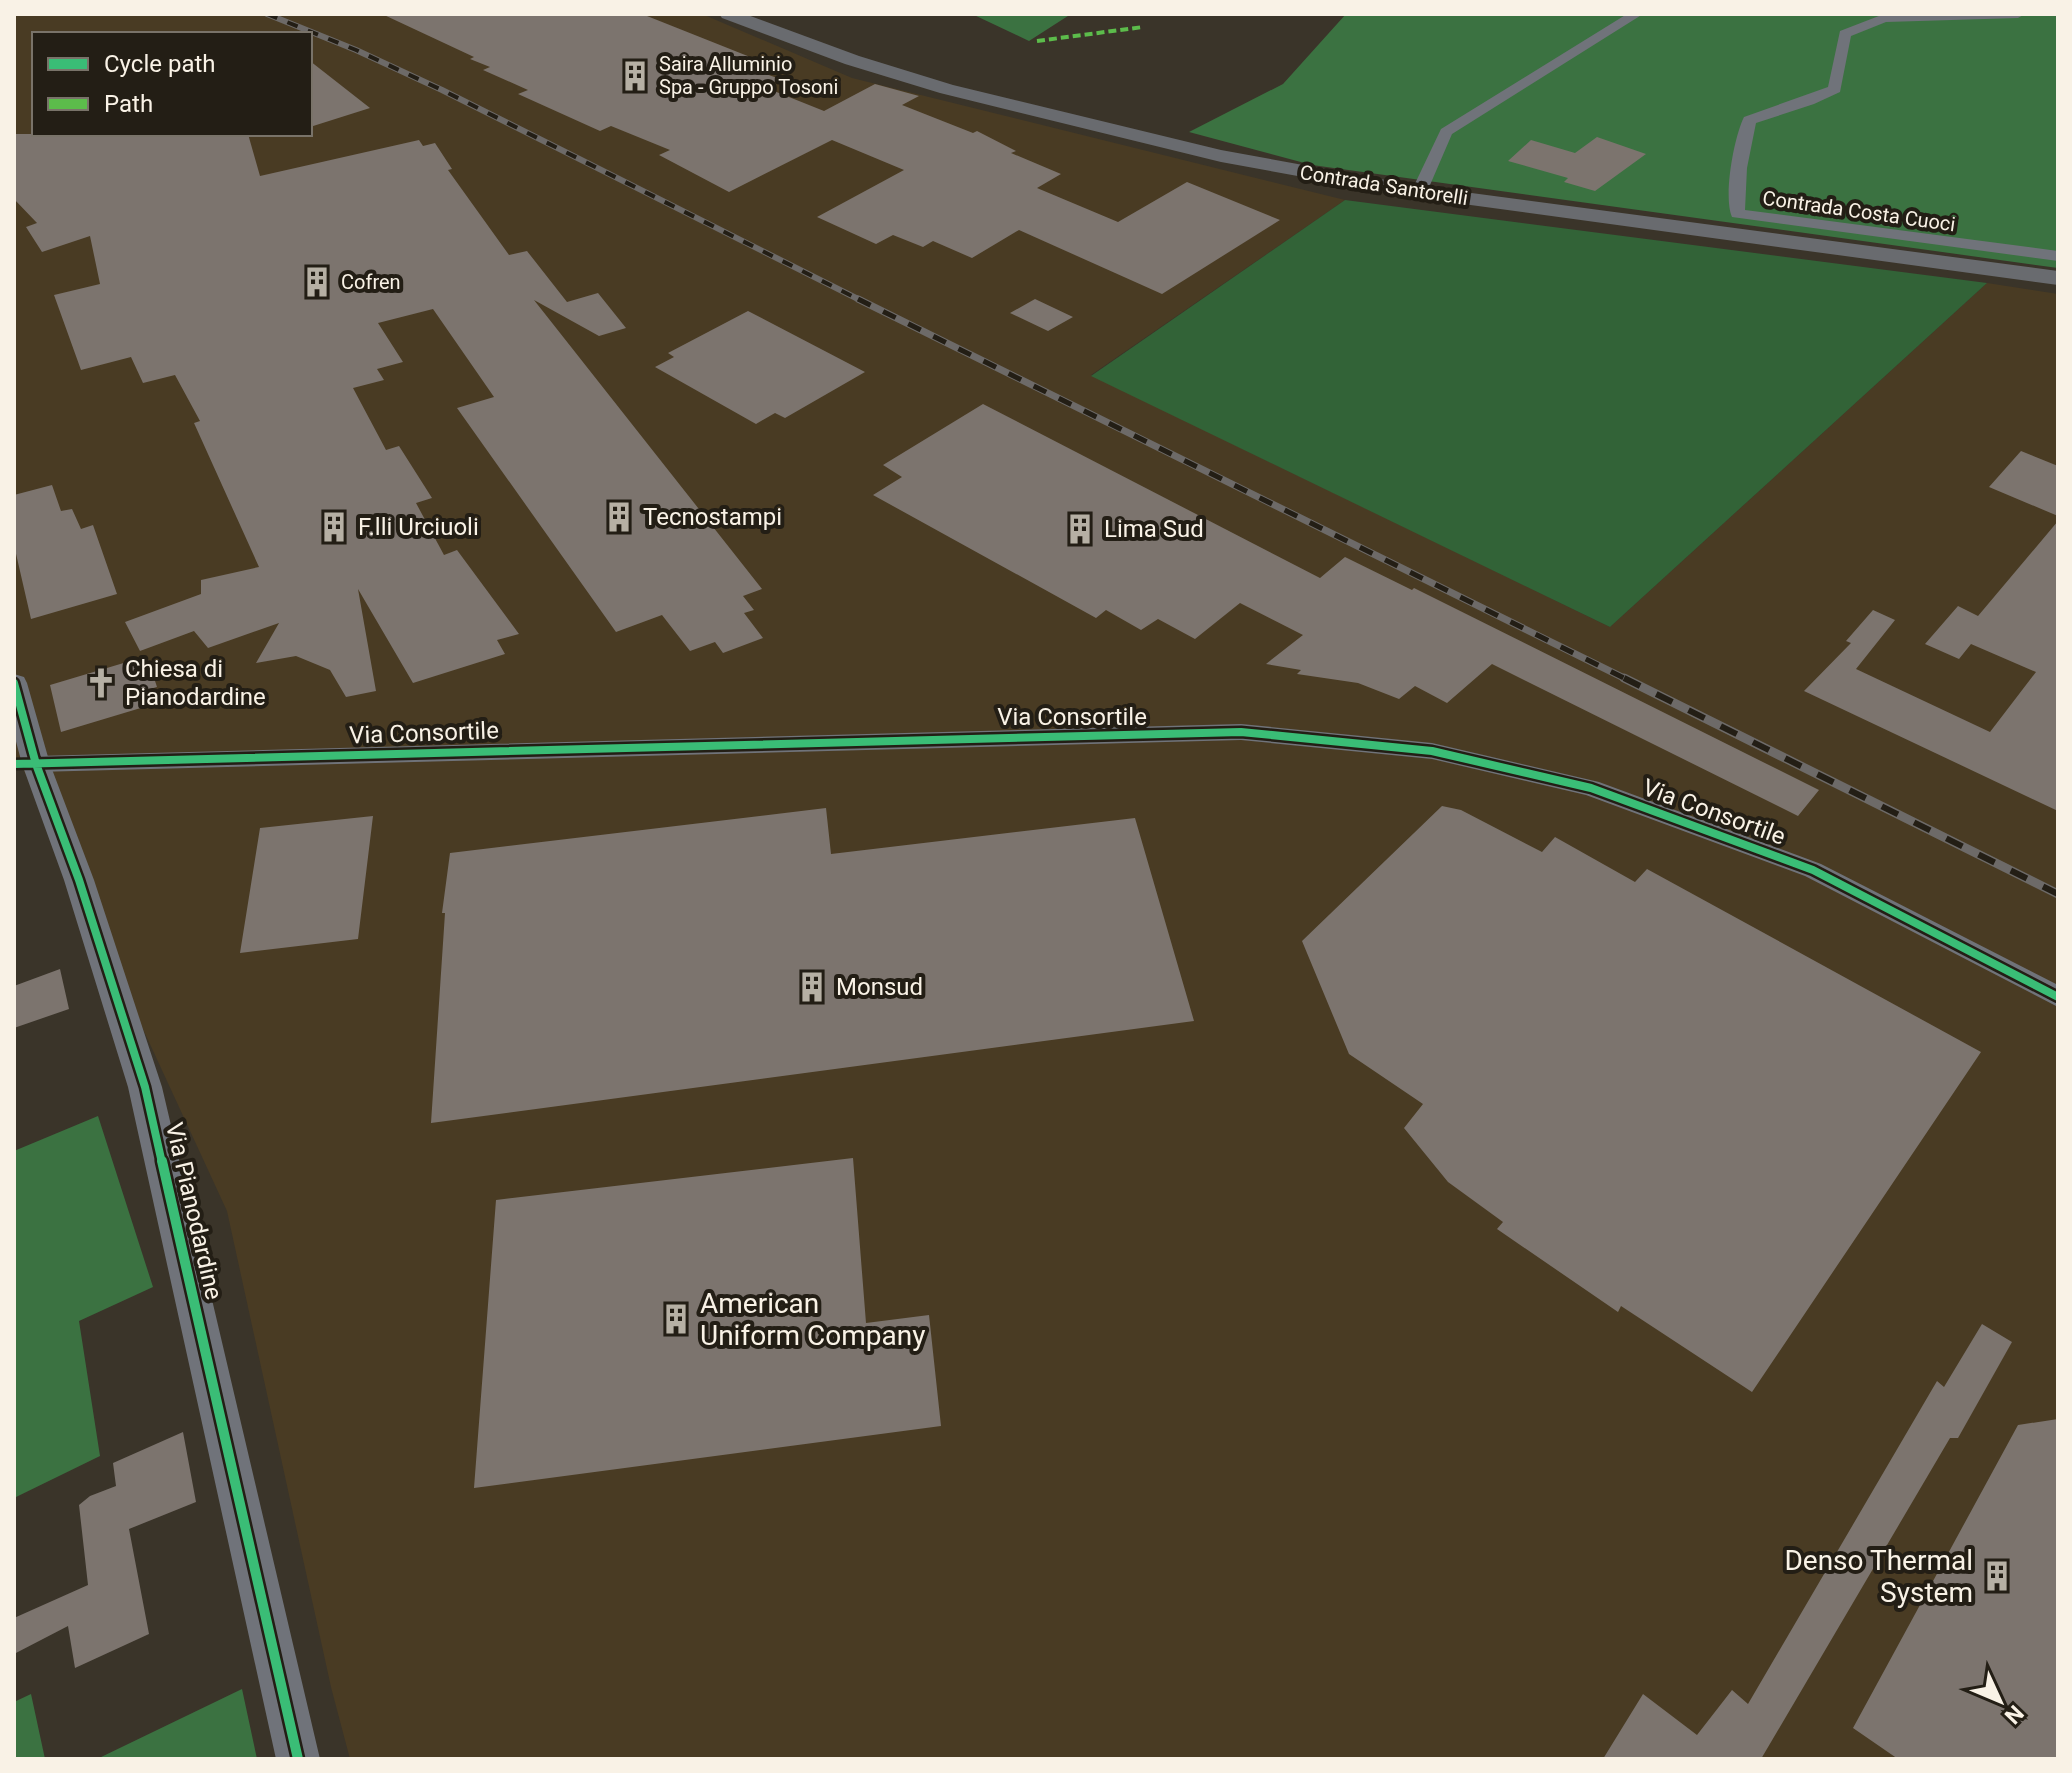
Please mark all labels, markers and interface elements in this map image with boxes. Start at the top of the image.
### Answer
legend [32,32,312,136]
text: Cycle path [104,50,216,78]
place label: Saira Alluminio Spa - Gruppo Tosoni [659,52,838,99]
building icon: Saira Alluminio Spa - Gruppo Tosoni [618,59,652,93]
text: Path [104,90,153,118]
street label: Contrada Santorelli [1298,160,1470,210]
street label: Contrada Costa Cuoci [1761,186,1957,236]
building icon: Cofren [300,265,334,299]
place label: Cofren [341,270,401,294]
building icon: Tecnostampi [602,500,636,534]
place label: Tecnostampi [643,503,782,531]
building icon: F.lli Urciuoli [317,510,351,544]
building icon: Lima Sud [1063,512,1097,546]
place label: F.lli Urciuoli [358,513,479,541]
place label: Lima Sud [1104,515,1204,543]
place label: Chiesa di Pianodardine [125,655,266,711]
church icon: Chiesa di Pianodardine [84,666,118,700]
street label: Via Consortile [997,703,1147,731]
street label: Via Consortile [349,716,499,750]
street label: Via Consortile [1639,773,1789,851]
building icon: Monsud [795,970,829,1004]
place label: Monsud [836,973,923,1001]
street label: Via Pianodardine [160,1120,228,1302]
place label: American Uniform Company [700,1287,926,1352]
building icon: American Uniform Company [659,1302,693,1336]
place label: Denso Thermal System [1784,1544,1973,1609]
building icon: Denso Thermal System [1980,1559,2014,1593]
north arrow [1960,1661,2040,1741]
text: N [2000,1700,2028,1729]

